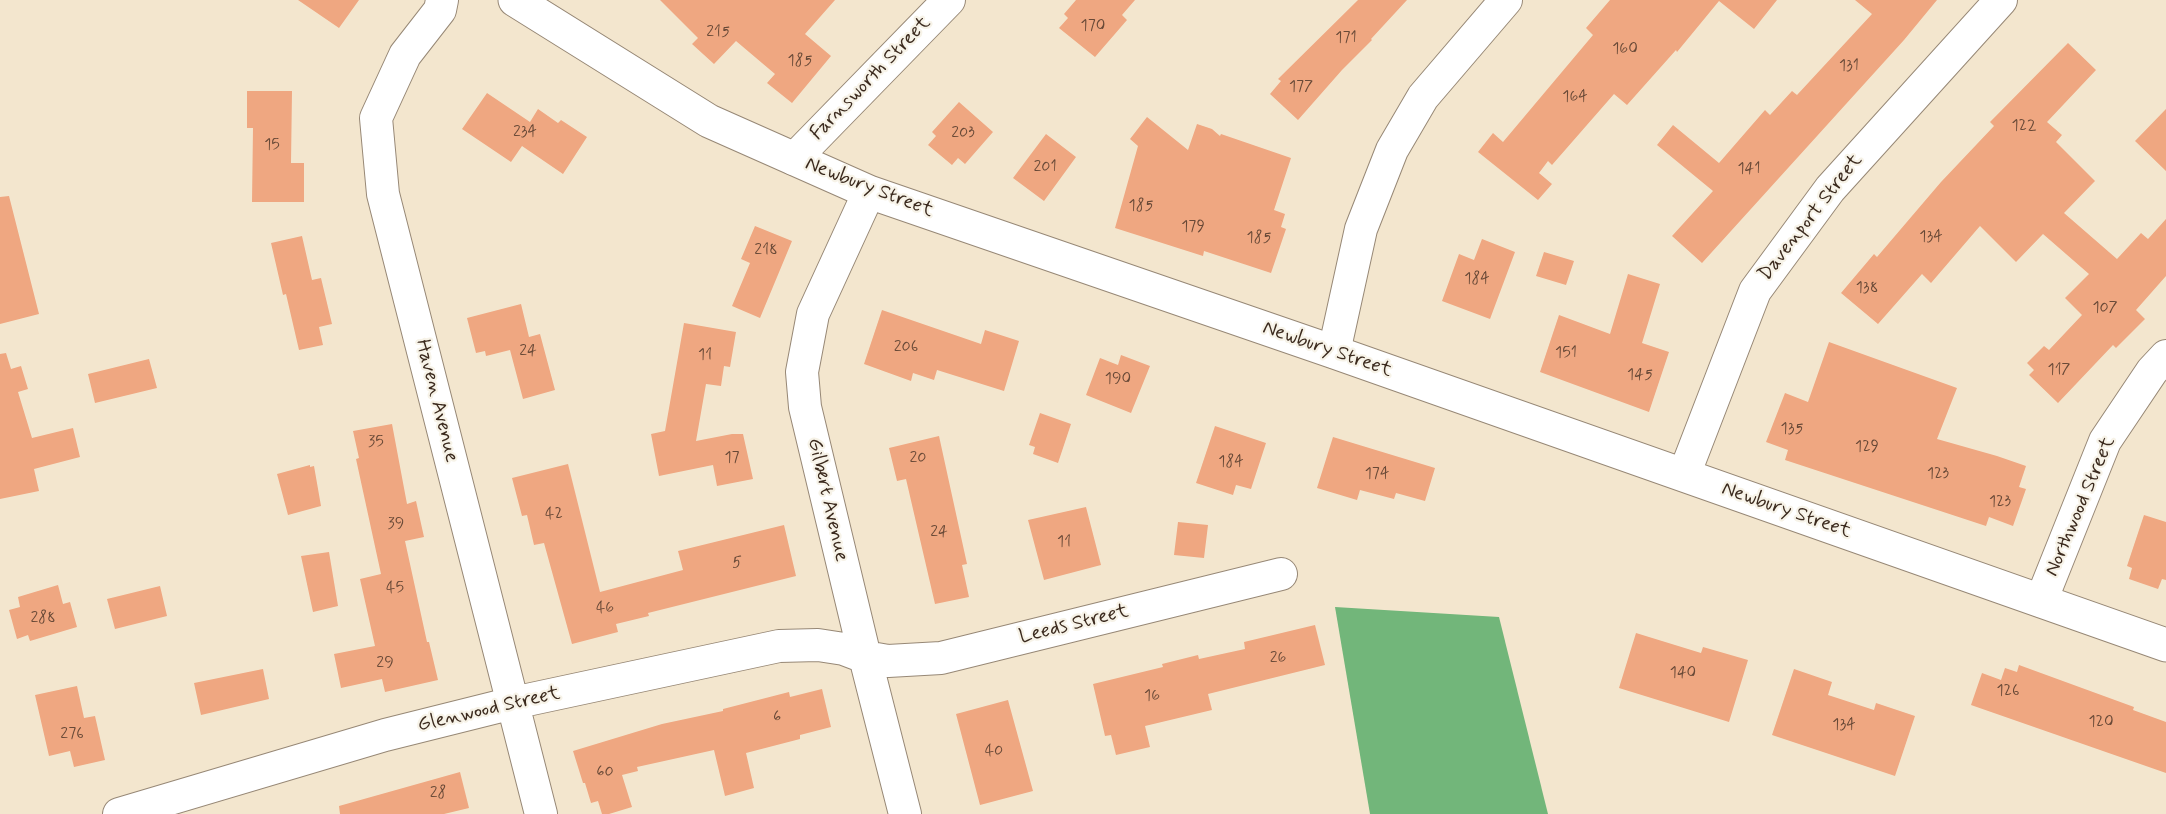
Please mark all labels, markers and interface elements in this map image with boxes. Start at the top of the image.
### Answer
street label: Farnsworth Street [806,12,936,146]
house number: 170 [1081,17,1105,37]
house number: 215 [706,23,730,43]
house number: 171 [1335,29,1357,49]
house number: 160 [1612,40,1638,60]
house number: 185 [788,52,812,72]
house number: 131 [1839,57,1859,77]
house number: 177 [1289,78,1313,98]
house number: 164 [1562,88,1588,108]
house number: 122 [2011,117,2037,137]
house number: 234 [513,123,537,143]
house number: 203 [951,124,975,144]
house number: 15 [264,136,280,156]
street label: Davenport Street [1754,150,1868,286]
street label: Newbury Street [802,153,936,223]
house number: 201 [1033,158,1057,178]
house number: 141 [1737,160,1761,180]
house number: 185 [1129,197,1153,217]
house number: 179 [1181,218,1205,238]
house number: 134 [1919,228,1943,248]
house number: 185 [1247,229,1271,249]
house number: 218 [754,241,778,261]
house number: 184 [1464,270,1490,290]
house number: 138 [1856,279,1878,299]
house number: 107 [2092,299,2118,319]
street label: Newbury Street [1259,317,1395,383]
street label: Haven Avenue [409,337,463,465]
house number: 206 [894,338,918,358]
house number: 24 [519,342,537,362]
house number: 151 [1555,344,1577,364]
house number: 11 [698,346,712,366]
house number: 117 [2048,361,2070,381]
house number: 145 [1627,366,1653,386]
house number: 190 [1105,370,1131,390]
house number: 135 [1781,420,1803,440]
house number: 35 [368,433,384,453]
street label: Northwood Street [2041,434,2121,580]
street label: Gilbert Avenue [801,436,853,564]
house number: 129 [1855,438,1879,458]
house number: 17 [724,449,740,469]
house number: 20 [910,449,926,469]
house number: 184 [1218,453,1244,473]
house number: 174 [1365,465,1389,485]
house number: 123 [1927,465,1949,485]
street label: Newbury Street [1718,478,1854,544]
house number: 123 [1989,493,2011,513]
house number: 42 [545,505,563,525]
house number: 39 [388,515,404,535]
house number: 24 [930,523,948,543]
house number: 11 [1057,533,1071,553]
house number: 5 [732,554,742,574]
house number: 45 [386,579,404,599]
house number: 46 [596,599,614,619]
street label: Leeds Street [1017,600,1131,650]
house number: 288 [30,609,56,629]
house number: 26 [1270,649,1286,669]
house number: 29 [376,654,394,674]
house number: 140 [1670,664,1696,684]
street label: Glenwood Street [415,682,563,738]
house number: 126 [1996,682,2020,702]
house number: 16 [1144,687,1160,707]
house number: 6 [773,708,781,728]
house number: 120 [2088,713,2114,733]
house number: 134 [1832,716,1856,736]
house number: 276 [60,725,84,745]
house number: 40 [985,742,1003,762]
house number: 60 [596,763,614,783]
house number: 28 [430,784,446,804]

